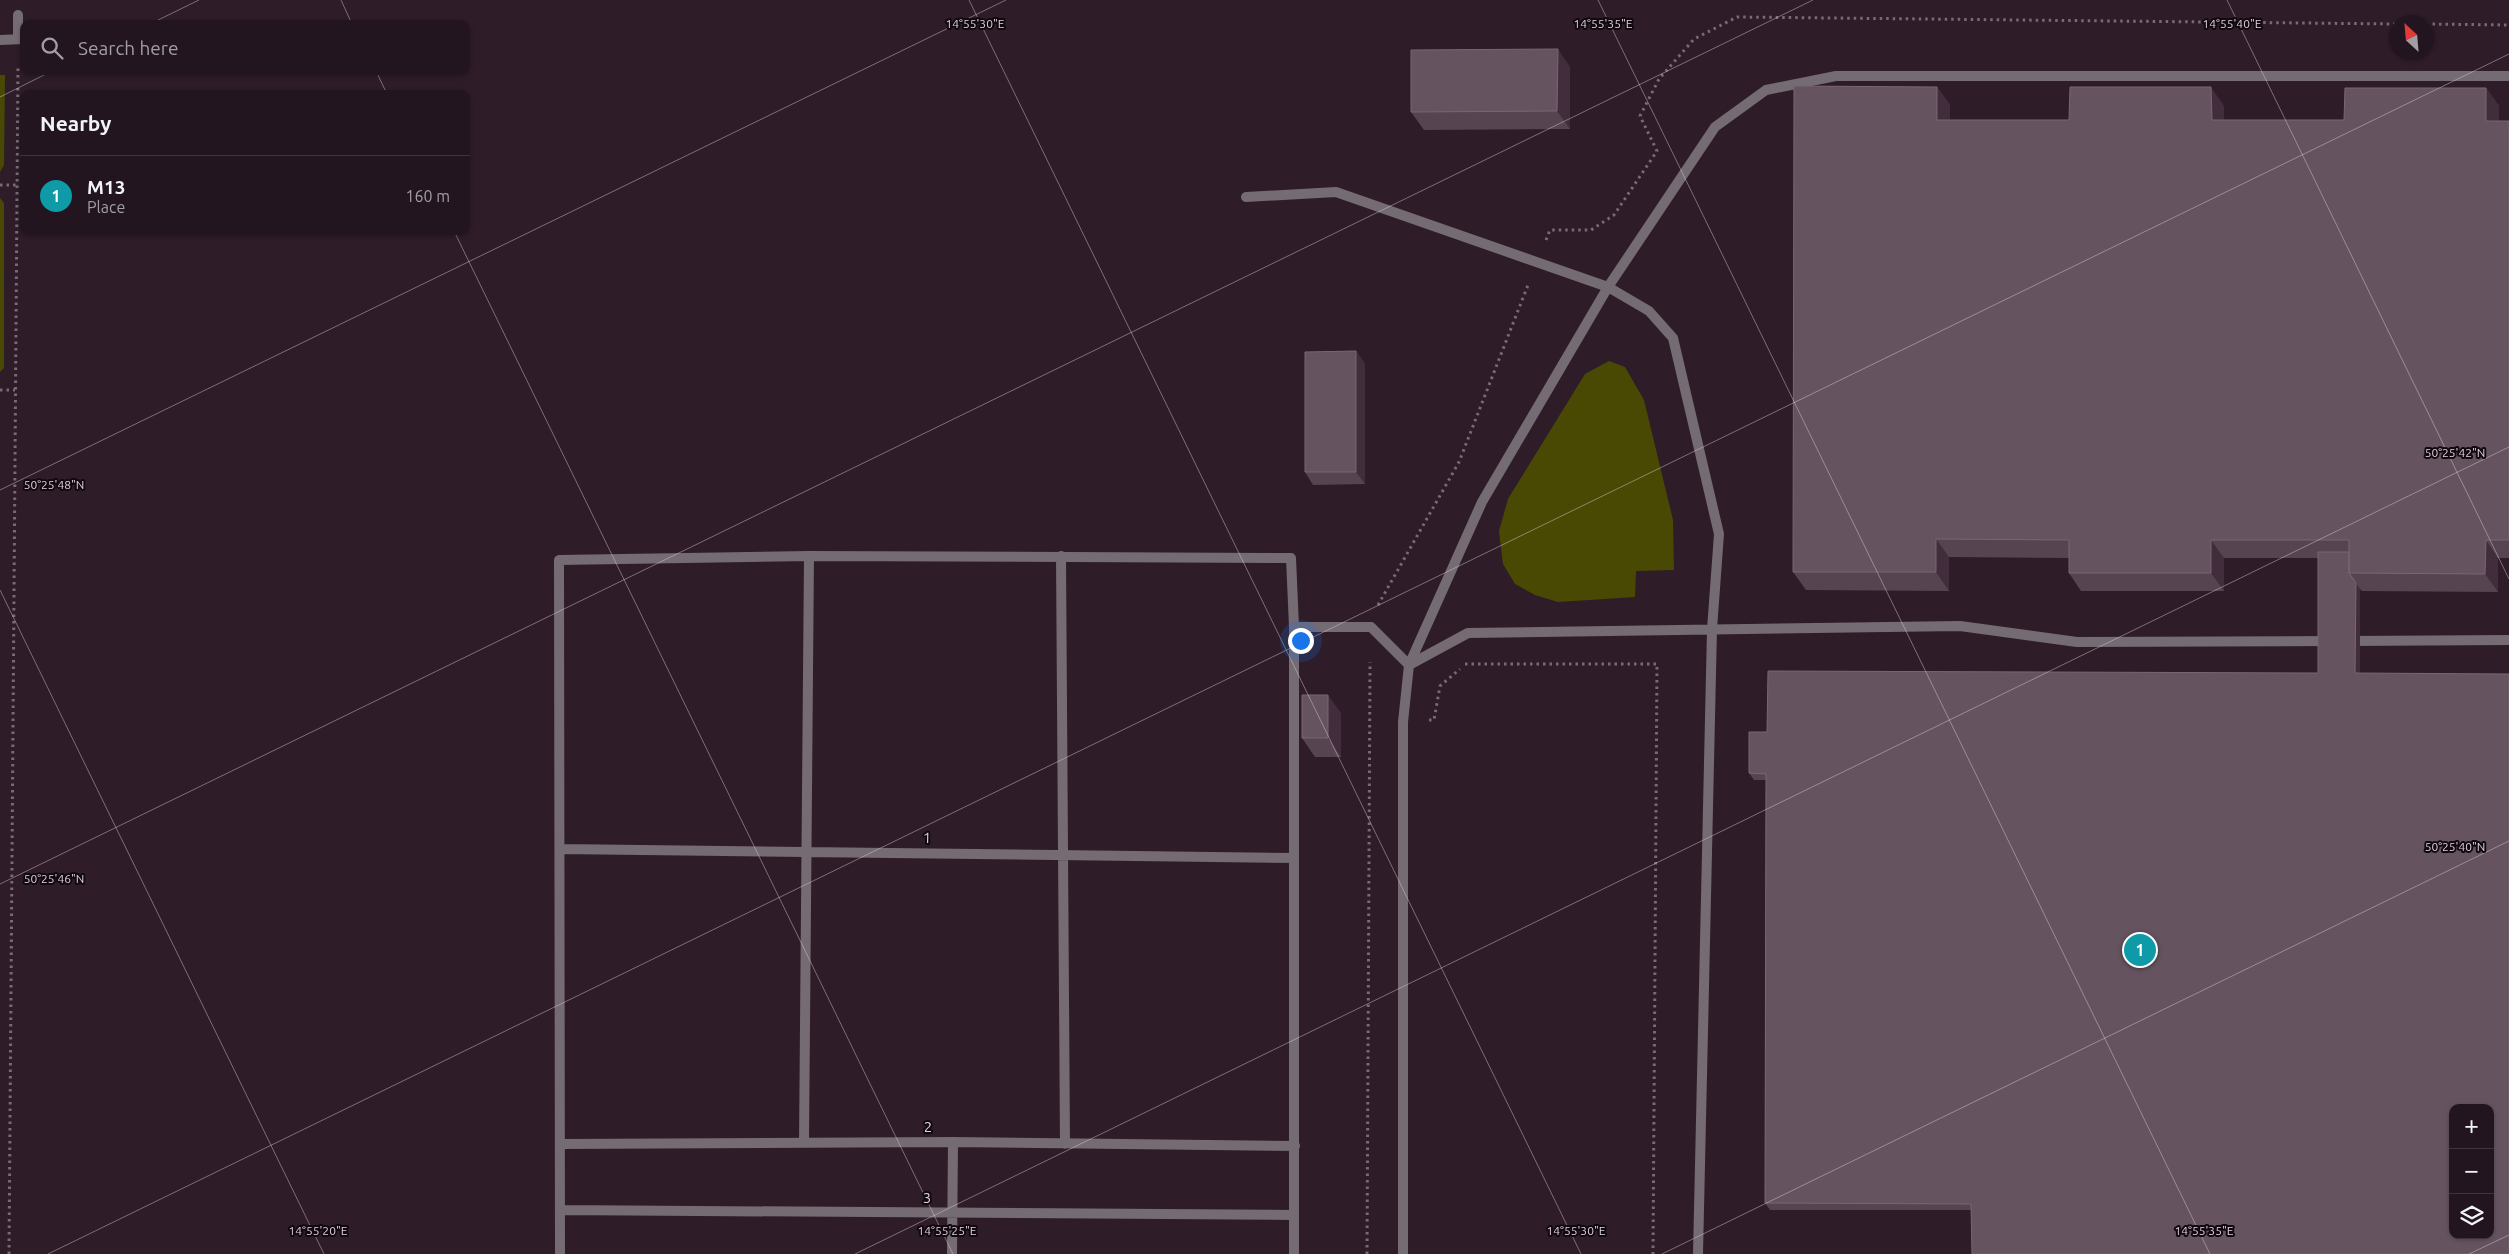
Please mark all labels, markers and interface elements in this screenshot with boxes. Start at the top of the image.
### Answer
north arrow [2389,15,2434,60]
text: 14°55'30"E [946,17,1005,30]
text: 14°55'35"E [1574,17,1633,30]
text: 14°55'40"E [2203,17,2262,30]
search box [20,20,470,75]
icon: search [38,34,66,62]
text: Search here [78,37,178,59]
text: Nearby [40,111,111,135]
text: M13 [87,176,125,198]
text: 1 [51,187,61,205]
text: 160 m [405,187,450,205]
text: Place [87,198,125,216]
text: 50°25'42"N [2425,446,2485,459]
text: 50°25'48"N [24,478,84,491]
your location [1288,628,1314,654]
street label: 1 [923,829,931,846]
text: 50°25'40"N [2425,840,2485,853]
text: 50°25'46"N [24,872,84,885]
pin: 1 [2124,931,2156,969]
map controls [2449,1104,2494,1239]
button: + [2449,1104,2494,1149]
street label: 2 [924,1118,932,1135]
button: − [2449,1149,2494,1194]
street label: 3 [923,1189,931,1206]
button: layers [2449,1194,2494,1239]
text: 14°55'20"E [289,1224,348,1237]
text: 14°55'25"E [918,1224,977,1237]
text: 14°55'30"E [1547,1224,1606,1237]
text: 14°55'35"E [2175,1224,2234,1237]

